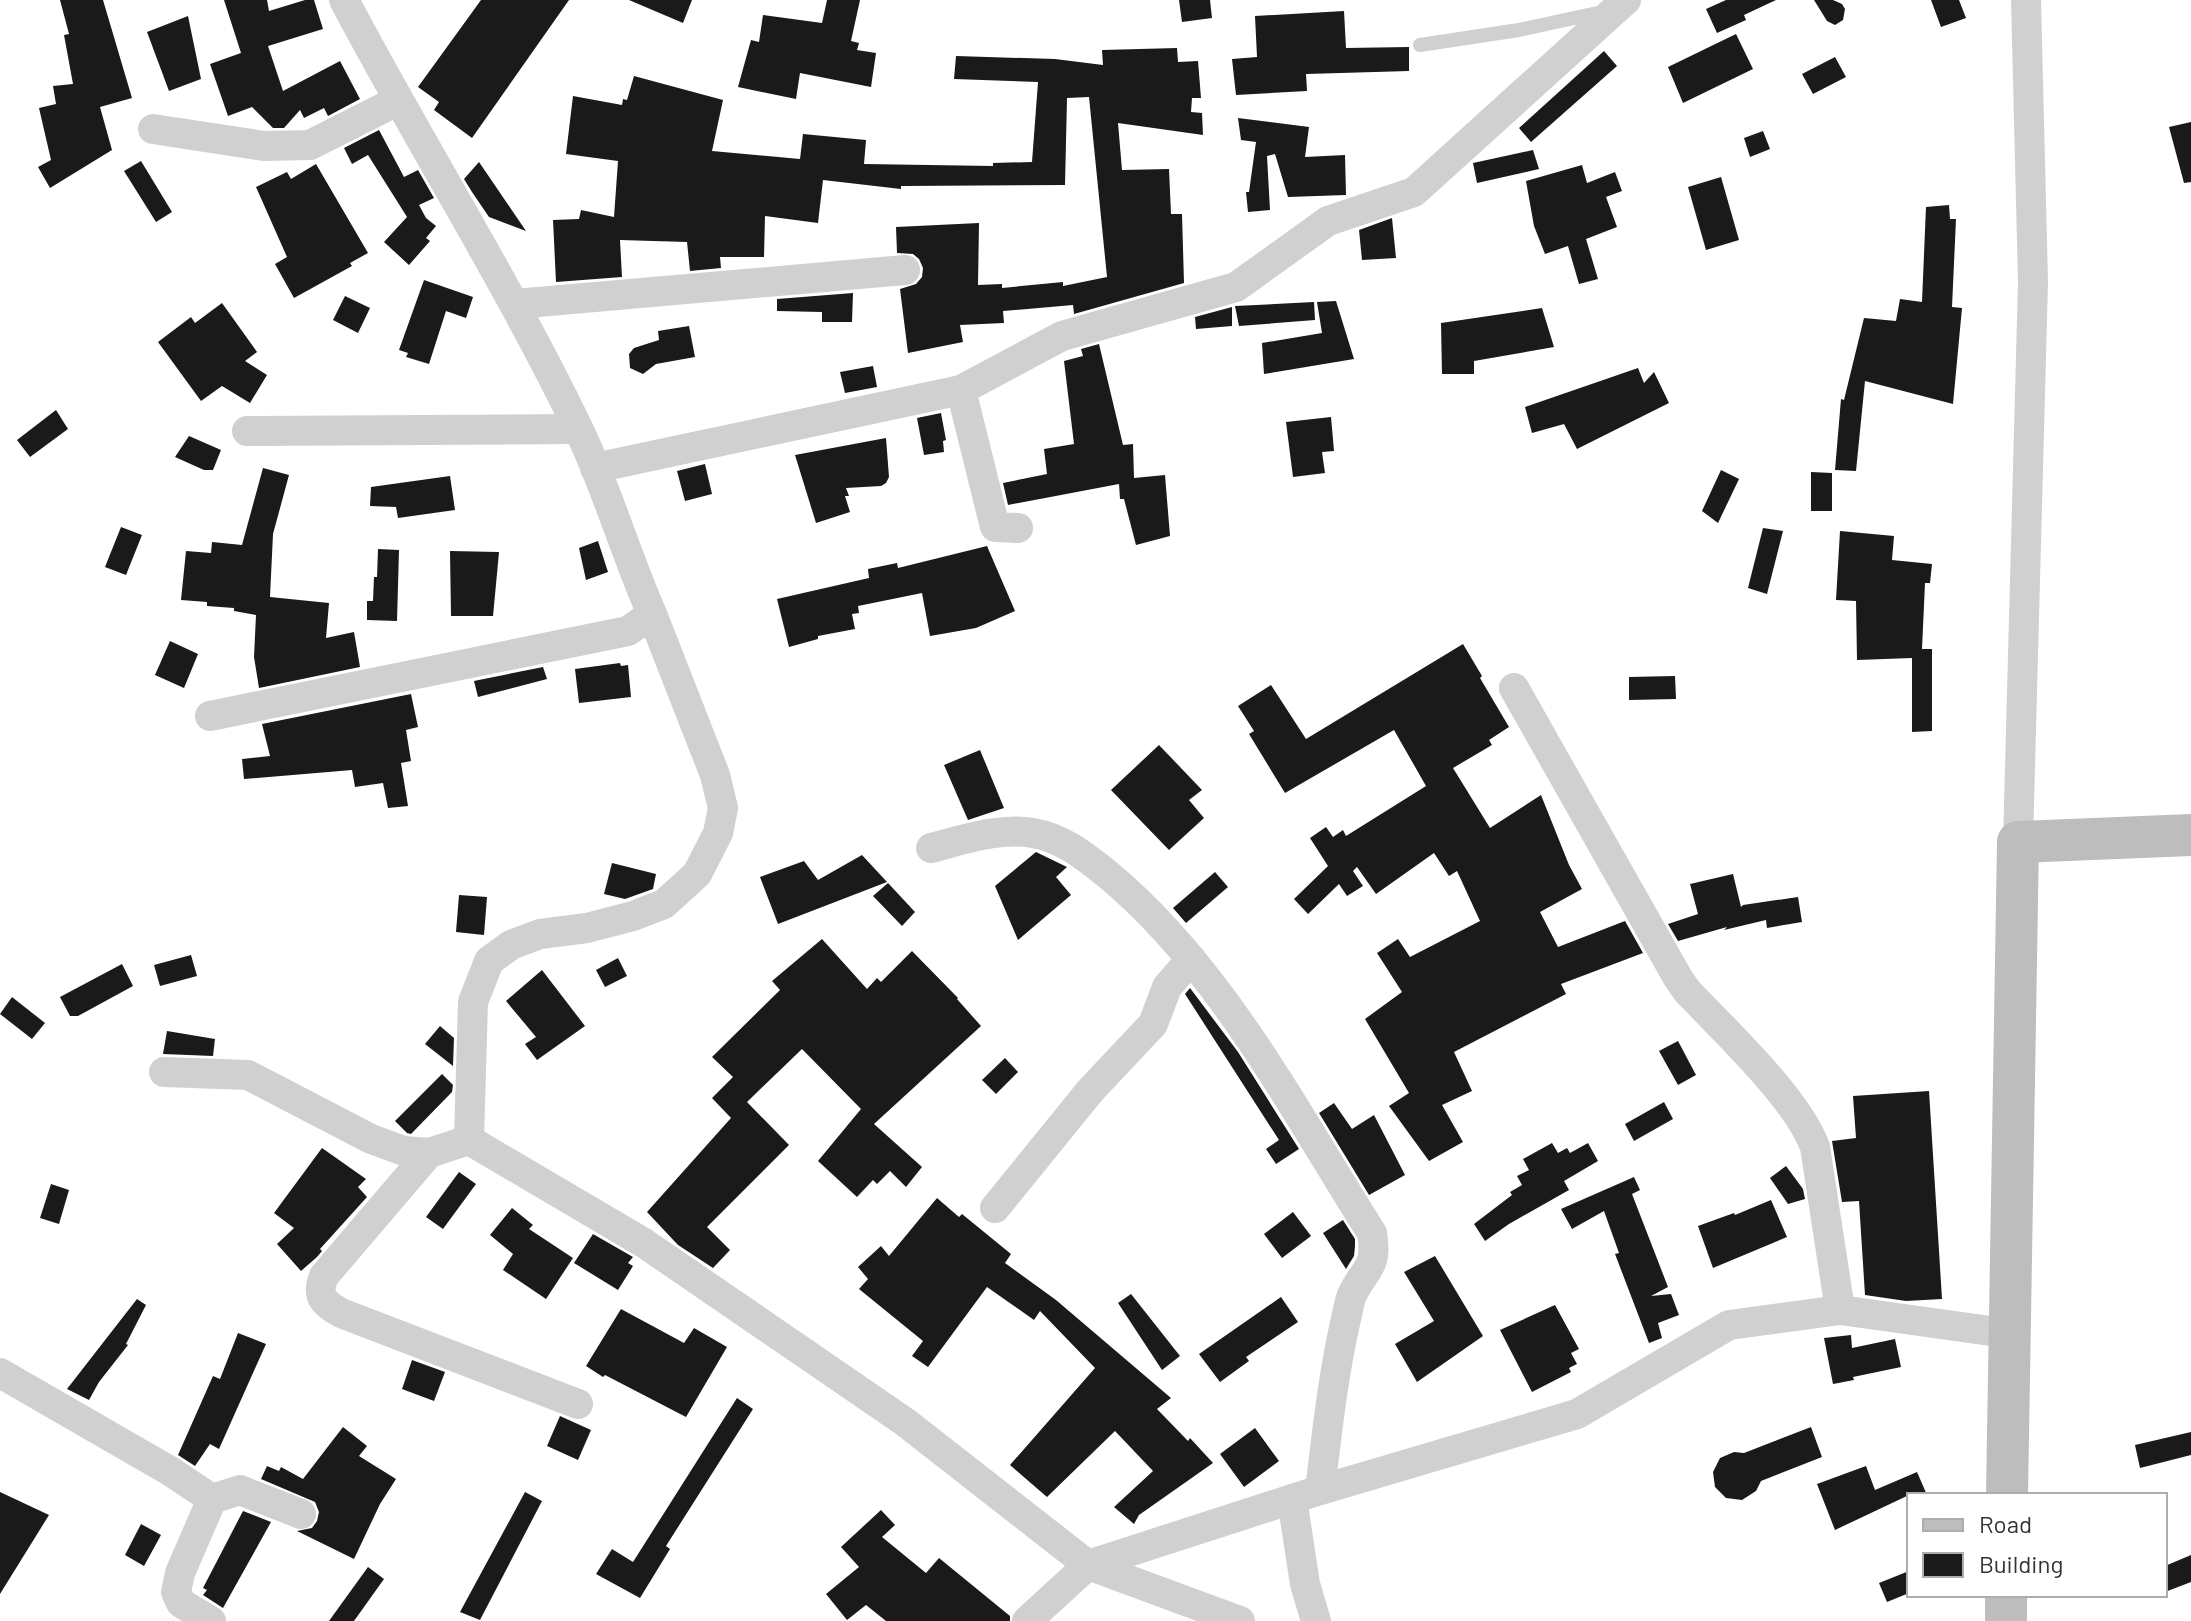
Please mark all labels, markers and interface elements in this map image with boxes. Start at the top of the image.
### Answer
legend [1907,1493,2167,1597]
text: Road [1979,1509,2032,1538]
text: Building [1979,1549,2063,1578]

